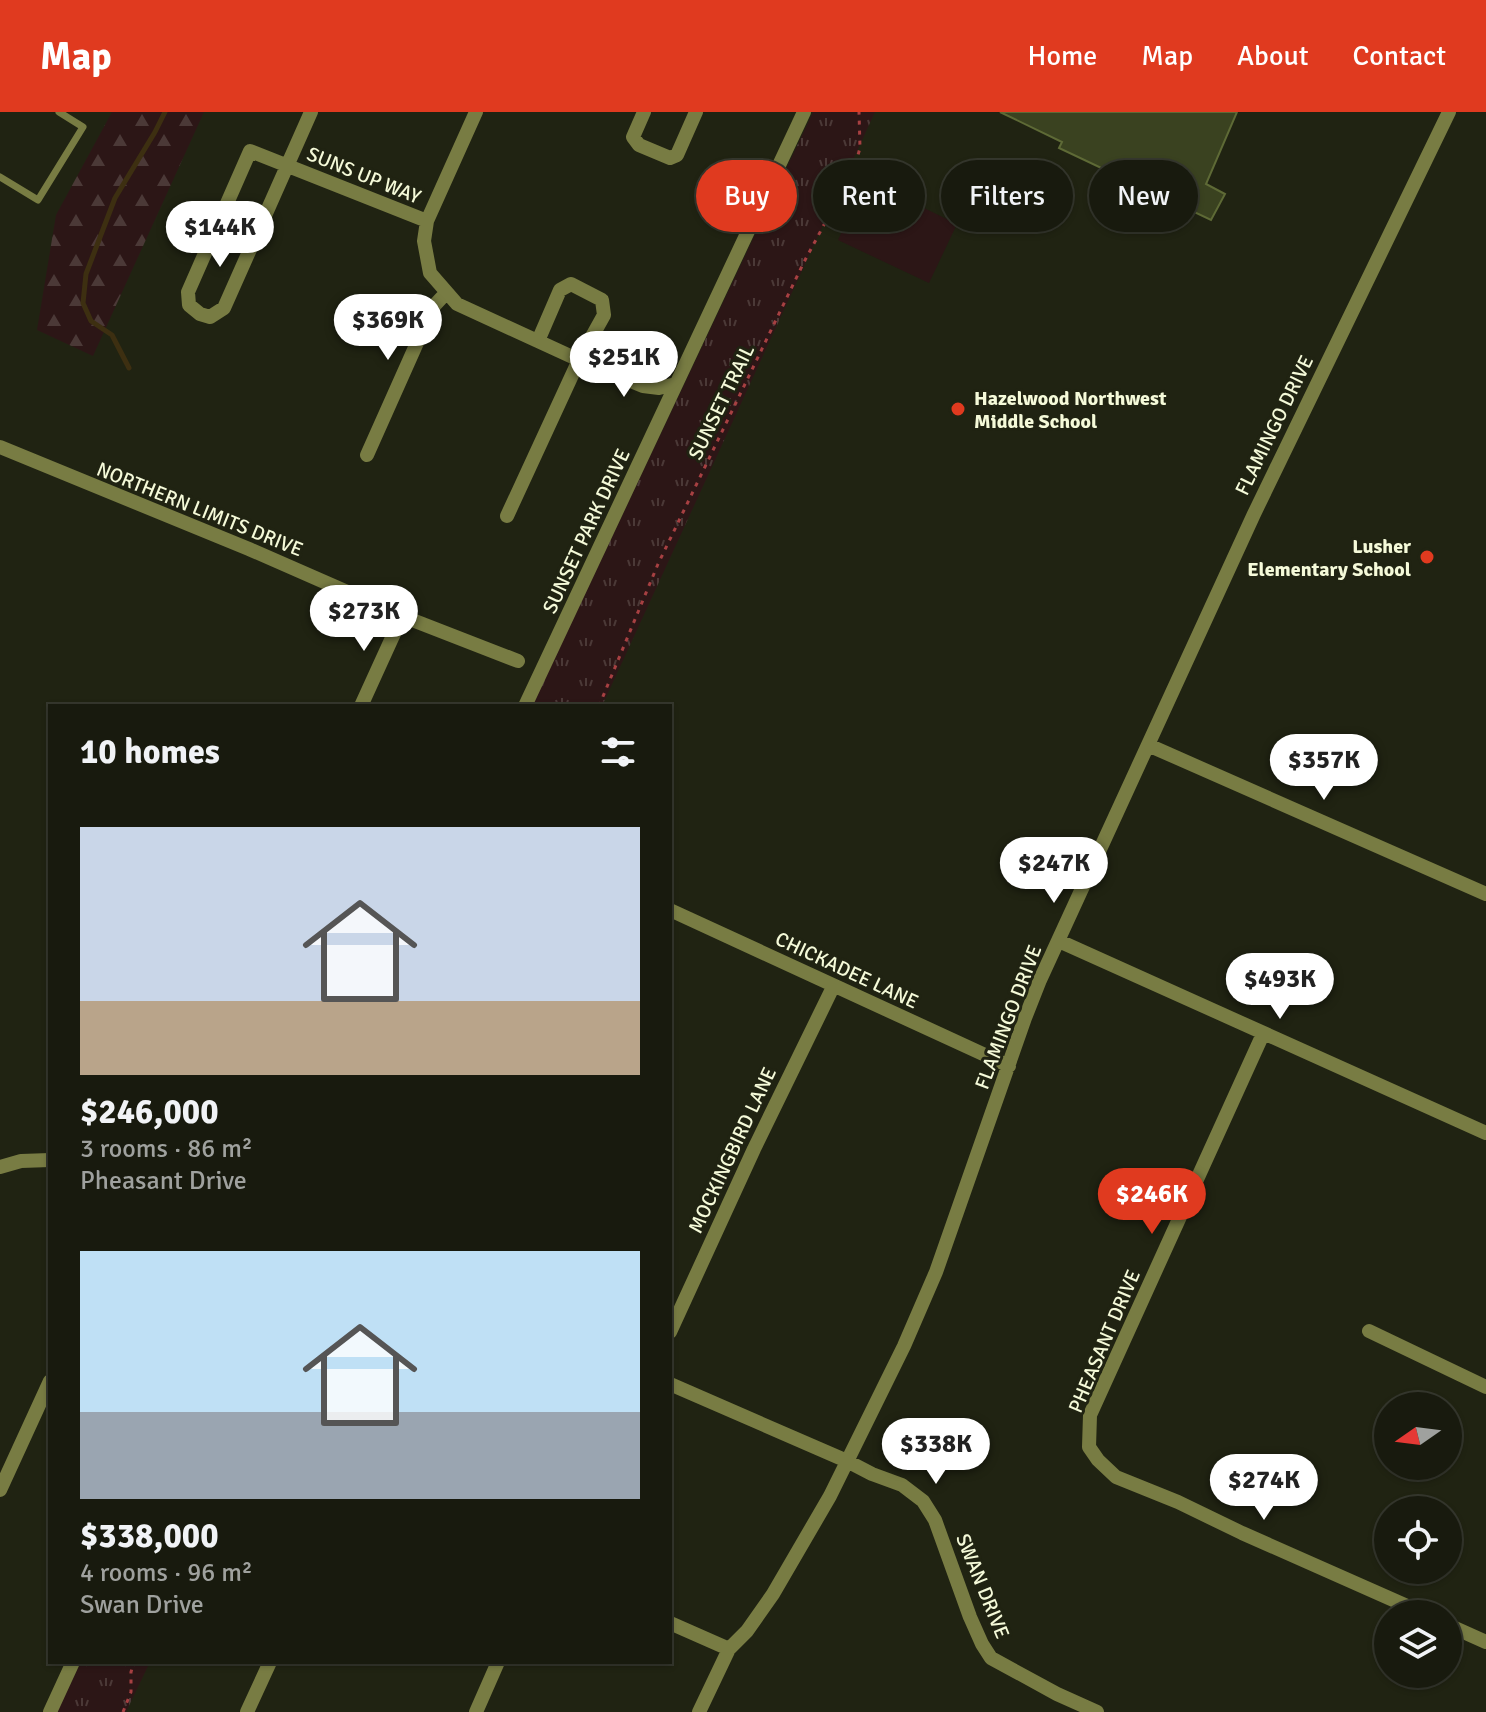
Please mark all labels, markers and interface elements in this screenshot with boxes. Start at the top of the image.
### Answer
text: Map [40,33,112,80]
text: Home [1028,39,1097,73]
text: Map [1141,39,1193,73]
text: About [1237,39,1309,73]
text: Contact [1353,39,1446,73]
street label: SUNS UP WAY [303,141,424,210]
chip: Buy [696,160,797,232]
chip: Rent [813,160,925,232]
chip: Filters [941,160,1073,232]
chip: New [1089,160,1198,232]
pin: $144K [164,201,276,269]
text: $144K [184,211,256,243]
pin: $369K [332,294,444,362]
text: $369K [352,304,424,336]
pin: $251K [568,331,680,399]
text: $251K [588,341,660,373]
street label: SUNSET TRAIL [683,341,760,464]
street label: FLAMINGO DRIVE [1230,351,1319,499]
place label: Hazelwood Northwest Middle School [974,386,1167,434]
marker: Hazelwood Northwest Middle School [949,400,967,418]
street label: SUNSET PARK DRIVE [537,445,636,618]
street label: NORTHERN LIMITS DRIVE [93,457,307,562]
place label: Lusher Elementary School [1247,534,1411,582]
marker: Lusher Elementary School [1418,548,1436,566]
pin: $273K [308,585,420,653]
text: $273K [328,595,400,627]
icon: filters [596,730,640,774]
text: 10 homes [80,731,220,773]
pin: $357K [1268,734,1380,802]
text: $357K [1288,744,1360,776]
pin: $247K [998,837,1110,905]
text: $247K [1018,847,1090,879]
icon: home [288,879,432,1023]
street label: CHICKADEE LANE [771,926,922,1015]
street label: FLAMINGO DRIVE [969,941,1047,1093]
pin: $493K [1224,953,1336,1021]
text: $493K [1244,963,1316,995]
street label: MOCKINGBIRD LANE [683,1063,782,1237]
text: $246,000 [80,1091,219,1133]
text: 3 rooms · 86 m² [80,1133,253,1165]
text: Pheasant Drive [80,1165,247,1197]
pin: $246K [1096,1168,1208,1236]
text: $246K [1116,1178,1188,1210]
street label: PHEASANT DRIVE [1063,1266,1146,1417]
icon: home [288,1303,432,1447]
north arrow [1374,1392,1462,1480]
map controls [1374,1392,1462,1688]
pin: $338K [880,1418,992,1486]
text: $338K [900,1428,972,1460]
pin: $274K [1208,1454,1320,1522]
text: $274K [1228,1464,1300,1496]
button: locate [1374,1496,1462,1584]
text: $338,000 [80,1515,219,1557]
street label: SWAN DRIVE [950,1530,1015,1642]
text: 4 rooms · 96 m² [80,1557,253,1589]
text: Swan Drive [80,1589,204,1621]
button: layers [1374,1600,1462,1688]

